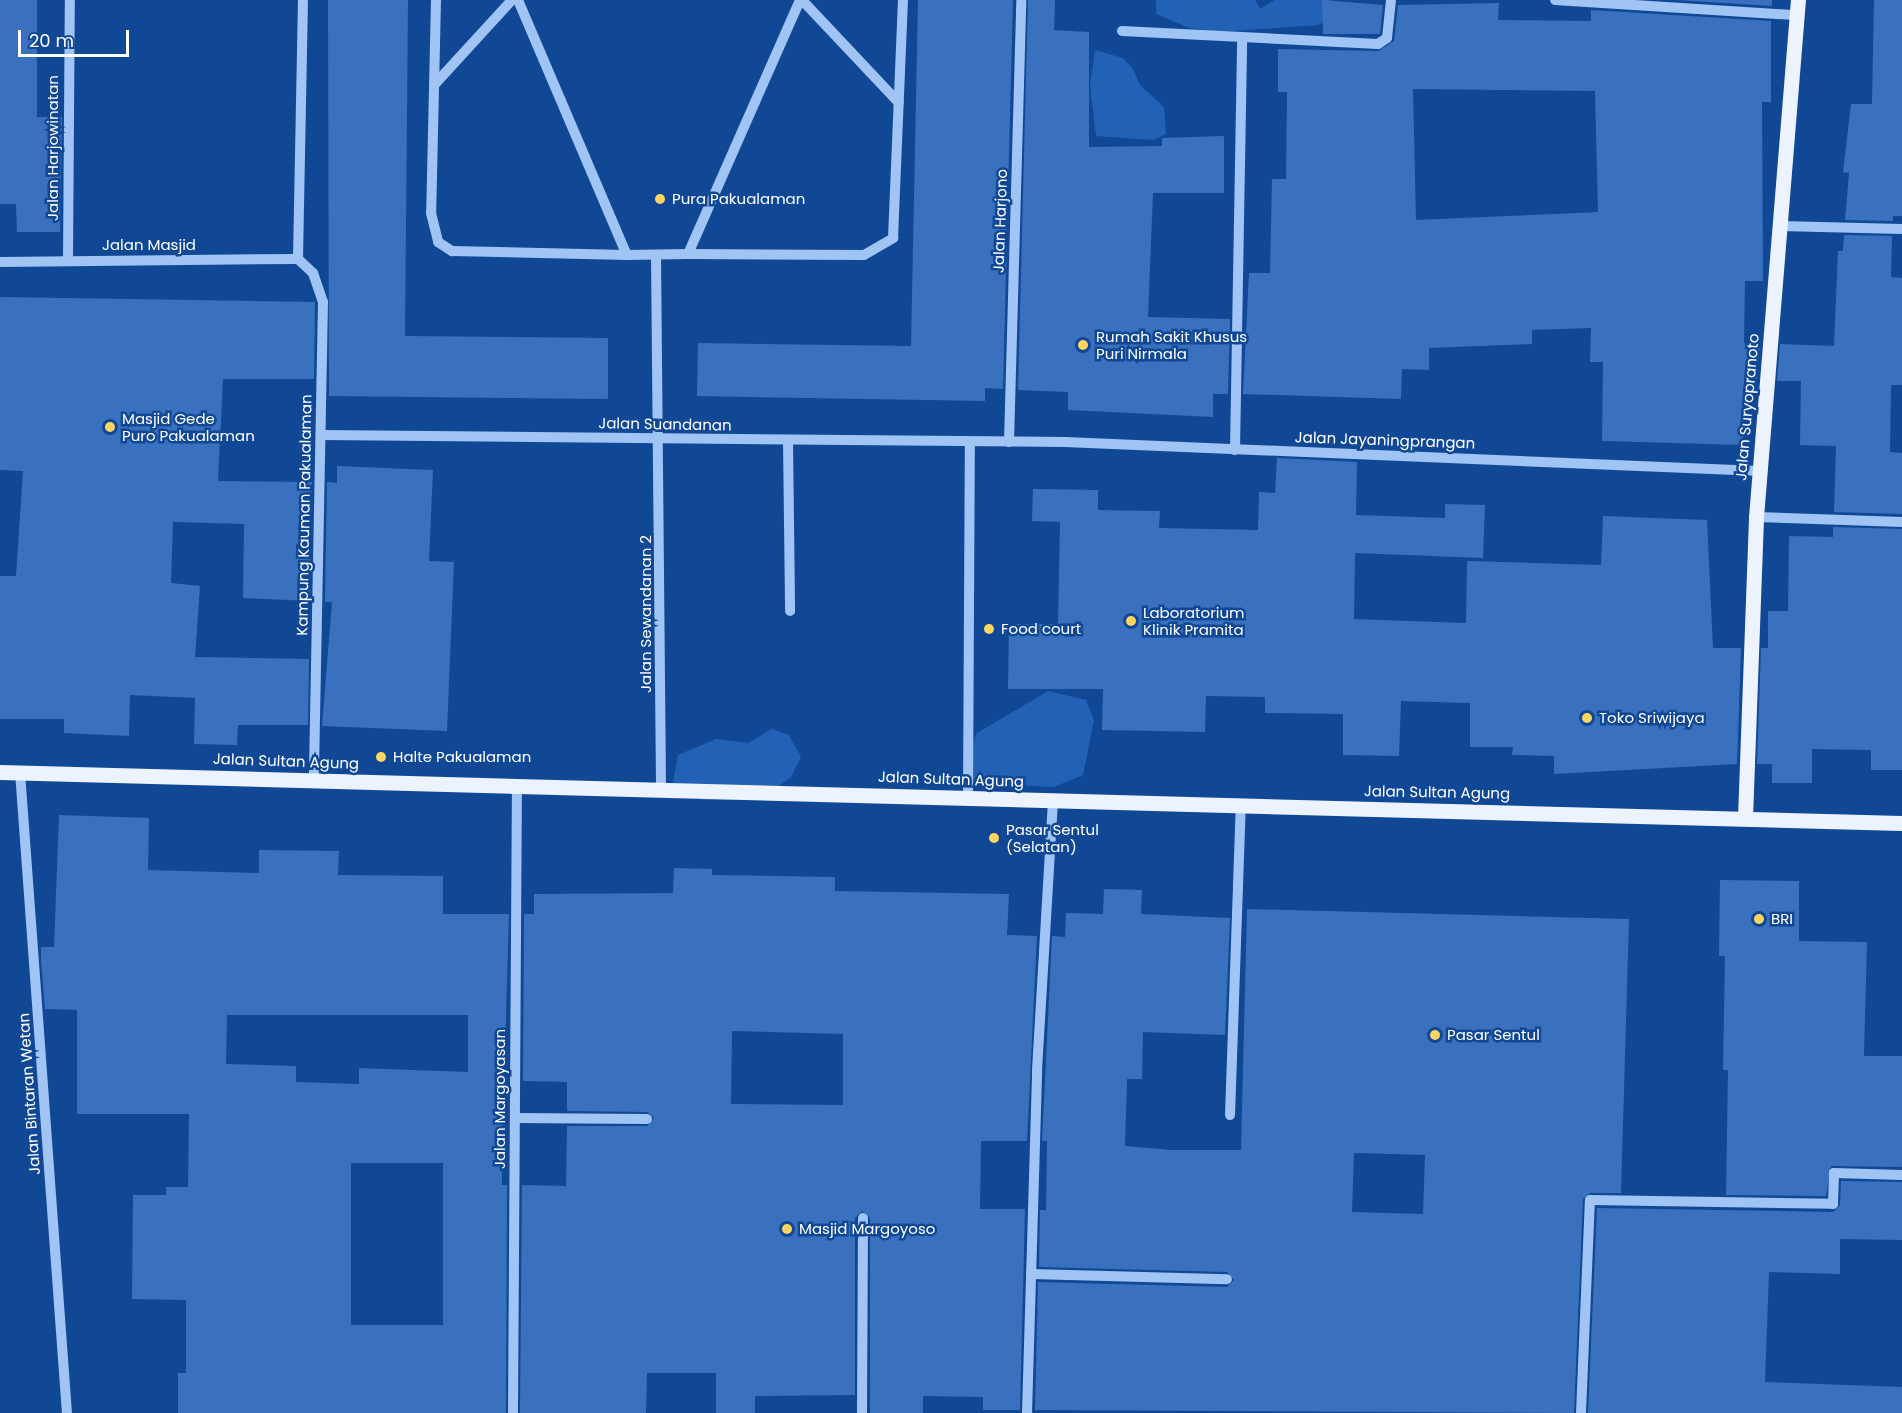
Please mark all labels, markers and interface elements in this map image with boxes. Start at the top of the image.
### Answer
scale bar [21,18,132,56]
text: 20 m [29,28,74,53]
street label: Jalan Harjowinatan [44,75,62,221]
street label: Jalan Harjono [989,169,1011,273]
place label: Pura Pakualaman [672,190,805,208]
marker: Pura Pakualaman [653,192,667,206]
street label: Jalan Masjid [102,236,196,254]
place label: Rumah Sakit Khusus Puri Nirmala [1096,327,1247,362]
street label: Jalan Suryopranoto [1732,333,1762,481]
marker: Rumah Sakit Khusus Puri Nirmala [1074,336,1092,354]
street label: Kampung Kauman Pakualaman [293,394,315,636]
place label: Masjid Gede Puro Pakualaman [122,409,255,444]
street label: Jalan Suandanan [598,414,732,434]
marker: Masjid Gede Puro Pakualaman [103,420,117,434]
street label: Jalan Jayaningprangan [1294,428,1476,452]
street label: Jalan Sewandanan 2 [637,535,655,693]
place label: Laboratorium Klinik Pramita [1143,603,1244,638]
marker: Laboratorium Klinik Pramita [1124,614,1138,628]
place label: Food court [1001,620,1081,638]
marker: Food court [982,622,996,636]
place label: Toko Sriwijaya [1599,709,1705,727]
marker: Toko Sriwijaya [1580,711,1594,725]
place label: Halte Pakualaman [393,748,531,766]
street label: Jalan Sultan Agung [213,749,359,773]
marker: Halte Pakualaman [374,750,388,764]
street label: Jalan Sultan Agung [878,767,1024,791]
street label: Jalan Sultan Agung [1364,782,1510,802]
place label: Pasar Sentul (Selatan) [1006,820,1099,855]
marker: Pasar Sentul (Selatan) [987,831,1001,845]
place label: BRI [1771,910,1793,928]
marker: BRI [1752,912,1766,926]
street label: Jalan Bintaran Wetan [14,1013,44,1175]
place label: Pasar Sentul [1447,1026,1540,1044]
marker: Pasar Sentul [1428,1028,1442,1042]
street label: Jalan Margoyasan [491,1029,509,1169]
place label: Masjid Margoyoso [799,1220,935,1238]
marker: Masjid Margoyoso [780,1222,794,1236]

